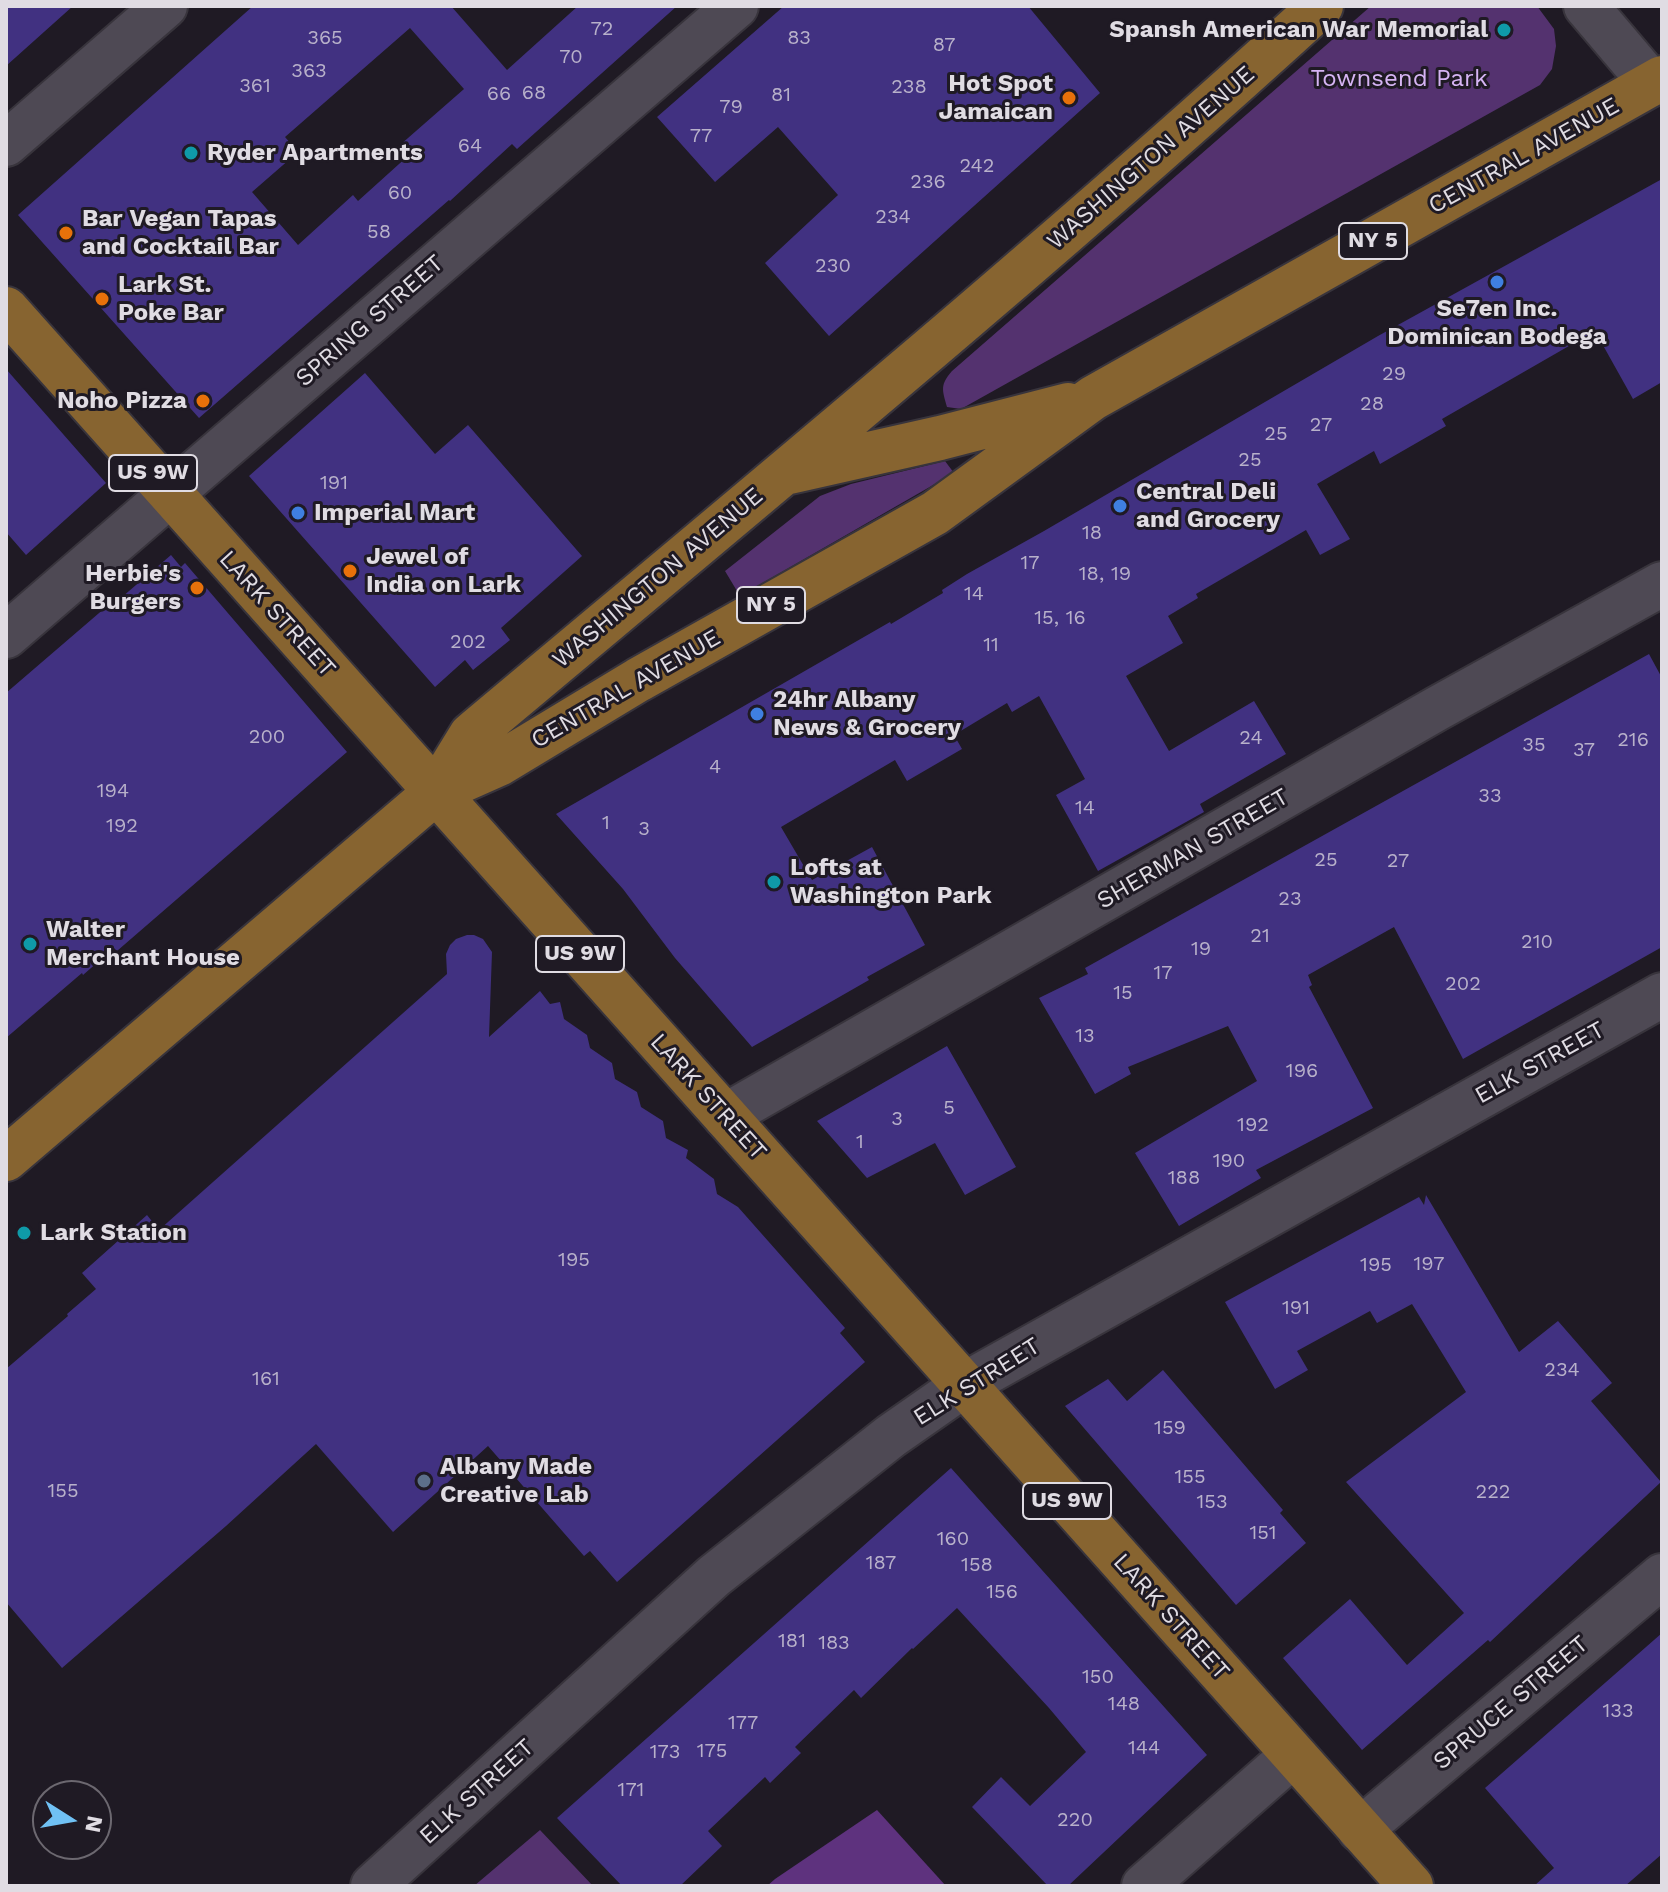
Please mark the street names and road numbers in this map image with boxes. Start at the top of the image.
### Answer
street label: WASHINGTON AVENUE [1041,60,1261,256]
street label: CENTRAL AVENUE [1424,92,1624,220]
road number: NY 5 [1339,223,1407,259]
street label: SPRING STREET [290,249,450,393]
road number: US 9W [109,455,197,491]
street label: WASHINGTON AVENUE [547,482,769,674]
street label: LARK STREET [213,545,341,683]
road number: NY 5 [737,587,805,623]
street label: CENTRAL AVENUE [526,623,726,755]
street label: SHERMAN STREET [1092,782,1294,916]
road number: US 9W [536,936,624,972]
street label: ELK STREET [1470,1016,1610,1110]
street label: LARK STREET [644,1028,772,1166]
street label: ELK STREET [908,1332,1046,1432]
road number: US 9W [1023,1483,1111,1519]
street label: LARK STREET [1107,1548,1235,1686]
street label: SPRUCE STREET [1428,1630,1594,1776]
street label: ELK STREET [414,1733,540,1851]

